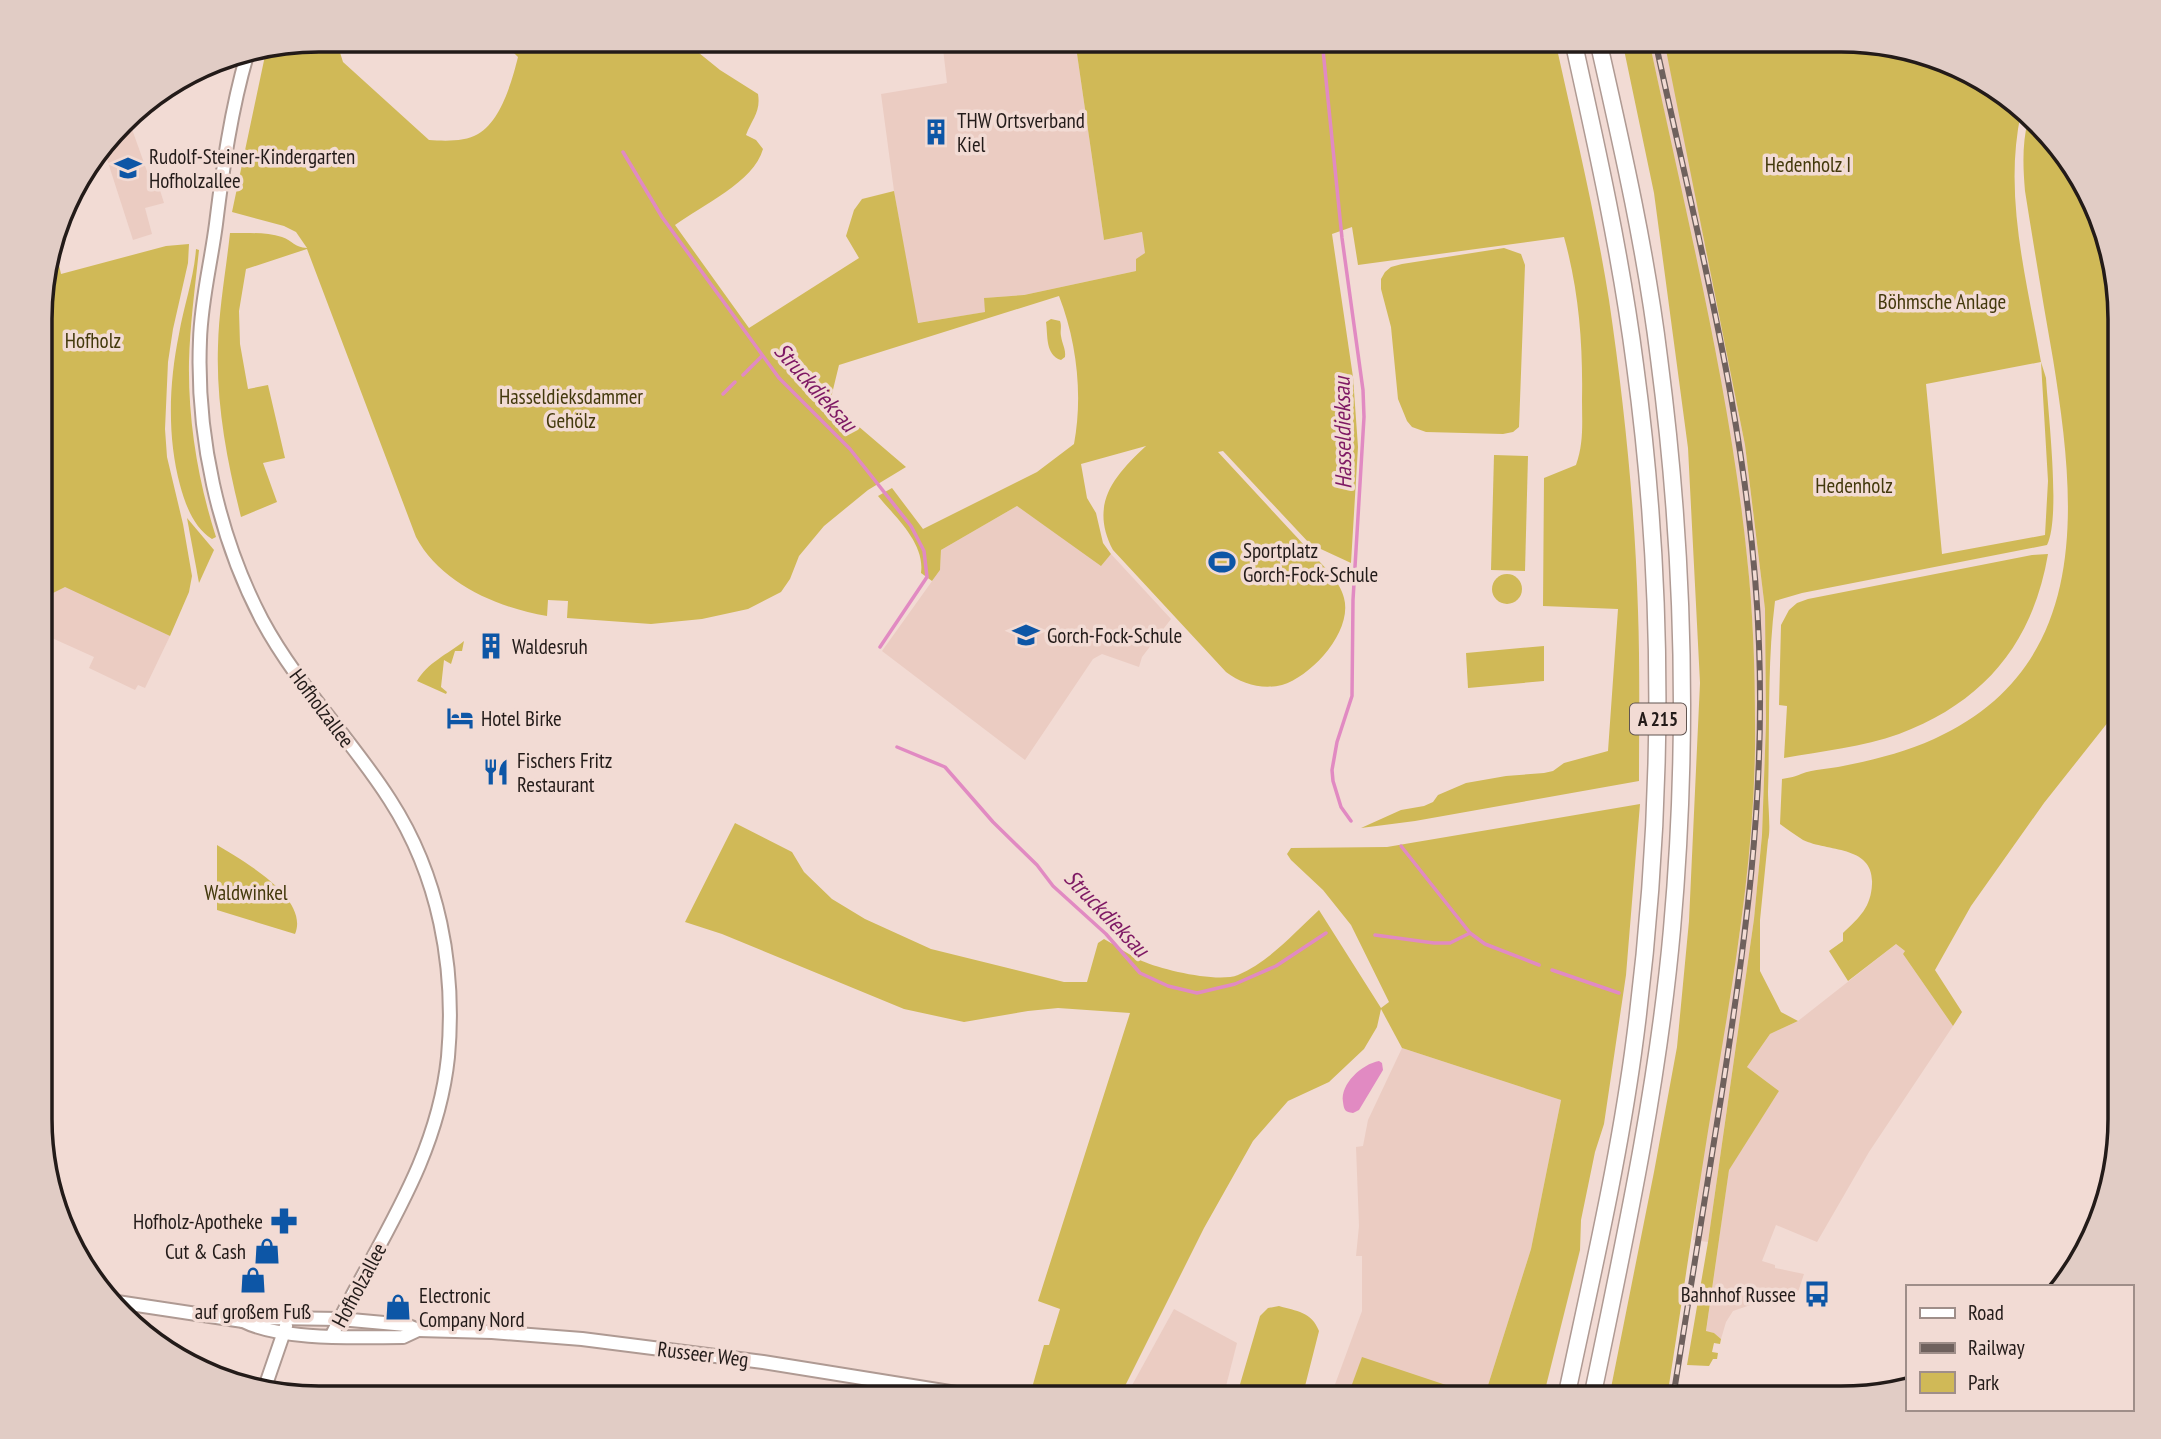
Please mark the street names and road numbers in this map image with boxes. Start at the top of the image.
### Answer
street label: Hofholzallee [284,663,360,753]
road number: A 215 [1630,704,1686,734]
street label: Hofholzallee [326,1238,392,1332]
street label: Russeer Weg [656,1335,750,1373]

